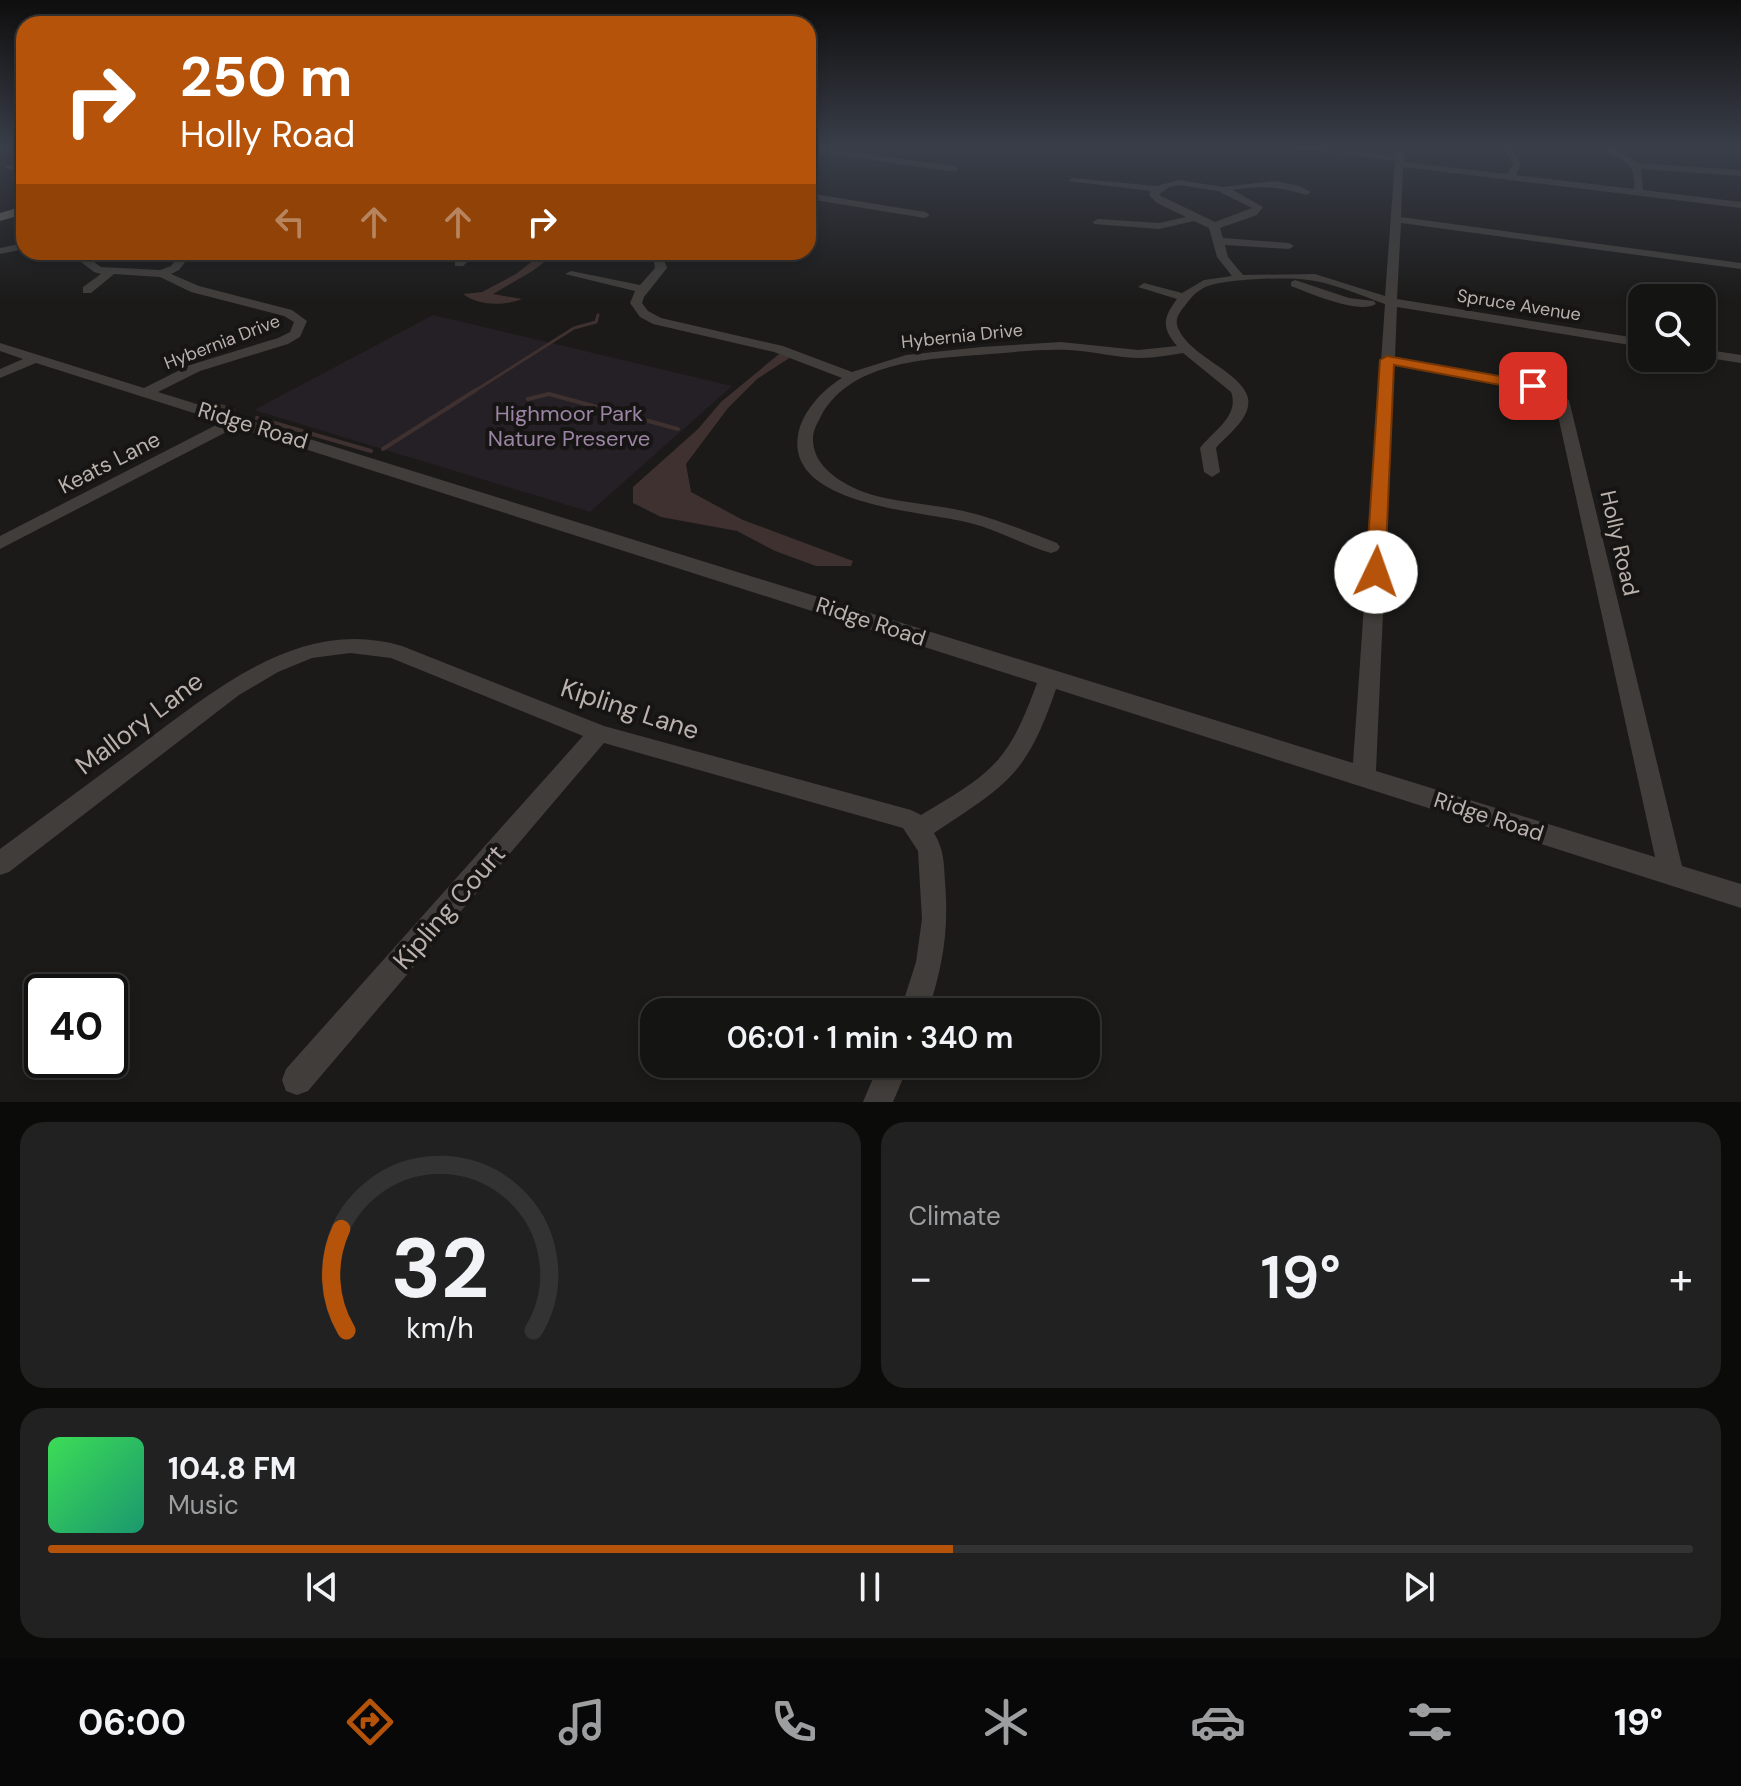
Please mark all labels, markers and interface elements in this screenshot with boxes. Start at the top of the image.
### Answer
text: 250 m [180,40,352,113]
icon: right [48,48,152,152]
text: Holly Road [180,111,355,158]
icon: left [268,200,312,244]
icon: ahead [352,200,396,244]
icon: ahead [436,200,480,244]
icon: right [520,200,564,244]
street label: Spruce Avenue [1455,283,1583,327]
map controls [1628,284,1716,372]
button: search [1628,284,1716,372]
street label: Hybernia Drive [161,309,283,375]
street label: Hybernia Drive [900,318,1024,354]
pin [1499,352,1567,420]
icon: arrive [1511,364,1555,408]
street label: Ridge Road [194,395,311,456]
park label: Highmoor Park Nature Preserve [488,399,650,453]
street label: Keats Lane [53,424,165,500]
street label: Holly Road [1593,488,1646,599]
position arrow [1334,530,1418,614]
street label: Ridge Road [812,590,929,653]
street label: Mallory Lane [68,664,210,782]
street label: Kipling Lane [556,671,704,747]
street label: Ridge Road [1430,785,1547,848]
street label: Kipling Court [385,837,513,977]
speed limit sign: 40 [24,974,128,1078]
text: 06:01 · 1 min · 340 m [727,1018,1013,1057]
text: Climate [909,1199,1001,1233]
text: 32 [391,1214,489,1323]
text: 19° [1261,1238,1341,1317]
text: − [909,1249,933,1307]
text: + [1669,1249,1693,1307]
text: km/h [406,1310,474,1347]
text: 104.8 FM [168,1449,296,1488]
text: Music [168,1488,239,1522]
icon: previous [300,1565,344,1609]
icon: pause [848,1565,892,1609]
icon: next [1397,1565,1441,1609]
icon: directions [342,1694,398,1750]
icon: music [554,1694,610,1750]
icon: phone [766,1694,822,1750]
icon: climate [978,1694,1034,1750]
icon: car [1190,1694,1246,1750]
icon: filters [1402,1694,1458,1750]
text: 06:00 [78,1699,186,1746]
text: 19° [1614,1699,1663,1746]

